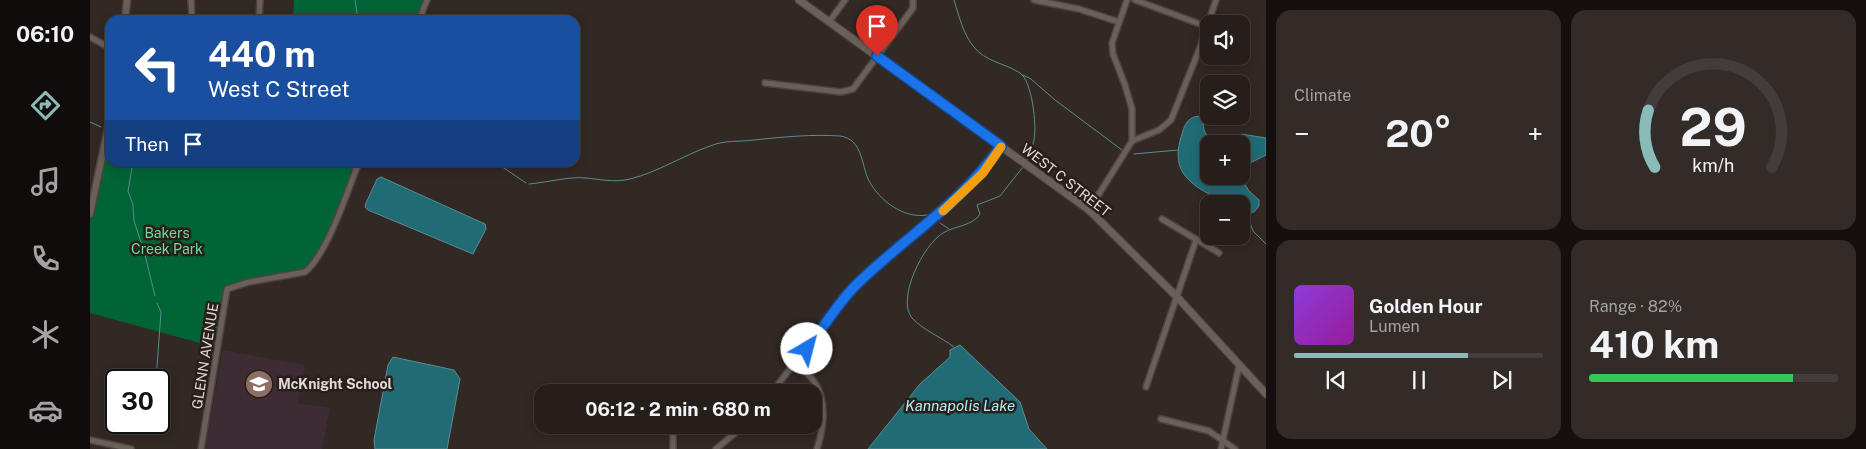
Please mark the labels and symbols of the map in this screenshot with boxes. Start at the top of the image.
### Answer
pin [856,5,898,56]
street label: WEST C STREET [1018,140,1114,220]
park label: Bakers Creek Park [131,225,203,257]
street label: GLENN AVENUE [189,302,221,410]
position arrow [780,322,832,374]
speed limit sign: 30 [105,369,170,434]
school or university icon: McKnight School [244,369,274,399]
place label: McKnight School [278,376,393,392]
water label: Kannapolis Lake [905,397,1015,414]

